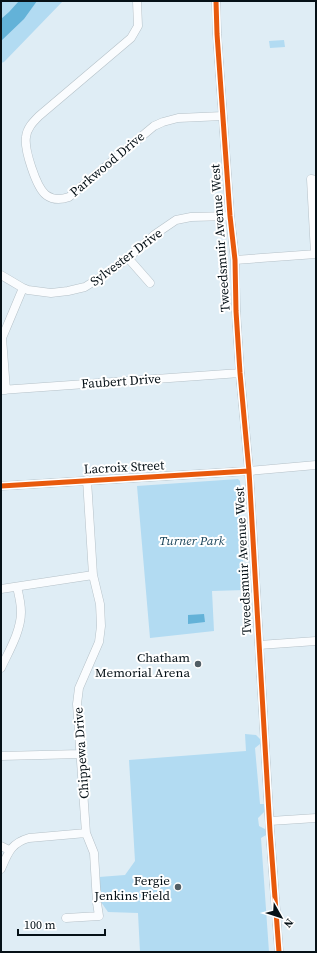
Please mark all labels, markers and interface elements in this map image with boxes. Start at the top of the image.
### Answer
street label: Parkwood Drive [66,128,148,200]
street label: Tweedsmuir Avenue West [206,163,234,313]
street label: Sylvester Drive [87,224,166,290]
street label: Faubert Drive [81,370,162,392]
street label: Lacroix Street [83,456,165,478]
street label: Tweedsmuir Avenue West [231,486,255,635]
park label: Turner Park [159,532,226,549]
place label: Chatham Memorial Arena [95,649,190,681]
marker: Chatham Memorial Arena [193,659,203,669]
street label: Chippewa Drive [69,706,93,799]
place label: Fergie Jenkins Field [93,872,171,904]
marker: Fergie Jenkins Field [173,882,183,892]
north arrow [261,897,301,937]
scale bar [18,911,105,937]
text: N [280,915,297,931]
text: 100 m [24,917,56,933]

